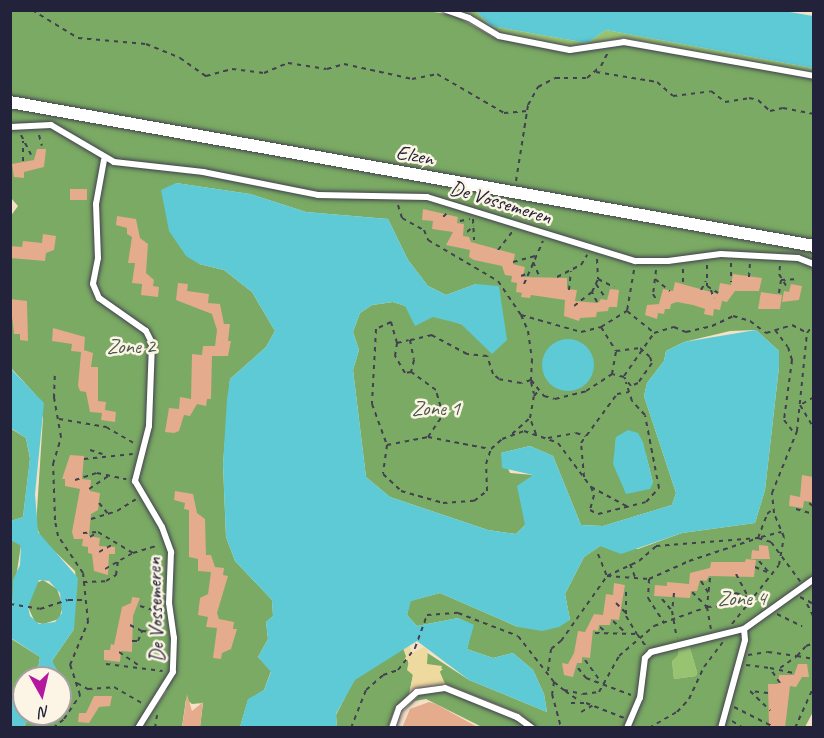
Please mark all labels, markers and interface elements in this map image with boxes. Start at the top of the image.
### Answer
street label: Elzen [394,139,436,171]
street label: De Vossemeren [447,175,555,229]
park label: Zone 2 [107,333,155,359]
park label: Zone 1 [412,395,460,421]
street label: De Vossemeren [141,557,169,663]
park label: Zone 4 [718,585,766,611]
north arrow [12,666,72,726]
text: N [38,701,51,722]

